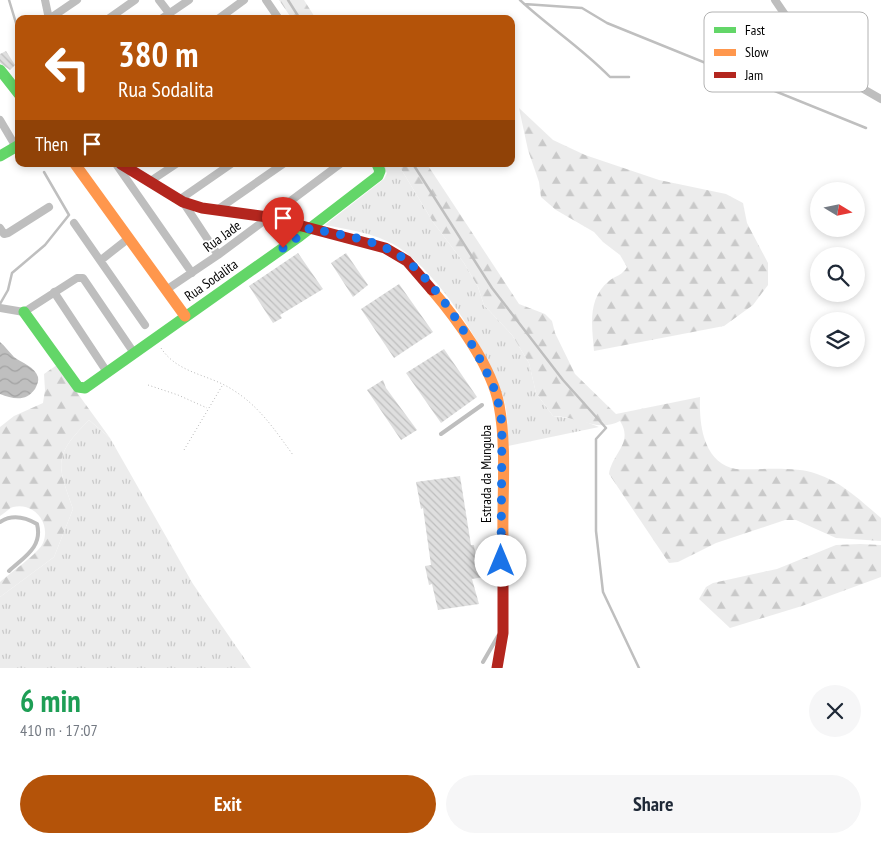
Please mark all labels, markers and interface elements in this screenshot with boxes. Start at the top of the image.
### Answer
legend [704,12,868,92]
text: Fast [745,21,765,39]
text: 380 m [118,31,199,77]
icon: left [35,35,100,100]
text: Slow [745,43,769,61]
text: Jam [744,66,763,84]
text: Rua Sodalita [118,75,214,103]
icon: arrive [78,130,106,158]
text: Then [35,132,68,156]
north arrow [810,182,865,238]
map controls [810,182,865,367]
pin [262,197,304,248]
icon: arrive [269,204,297,232]
street label: Rua Jade [200,216,245,256]
button: search [810,247,865,302]
street label: Rua Sodalita [181,255,241,305]
button: layers [810,312,865,367]
street label: Estrada da Munguba [477,425,495,523]
position arrow [474,534,526,586]
text: 6 min [20,681,81,720]
button: close [809,685,861,737]
text: 410 m · 17:07 [20,720,98,740]
button: Exit [20,775,436,833]
button: Share [446,775,861,833]

